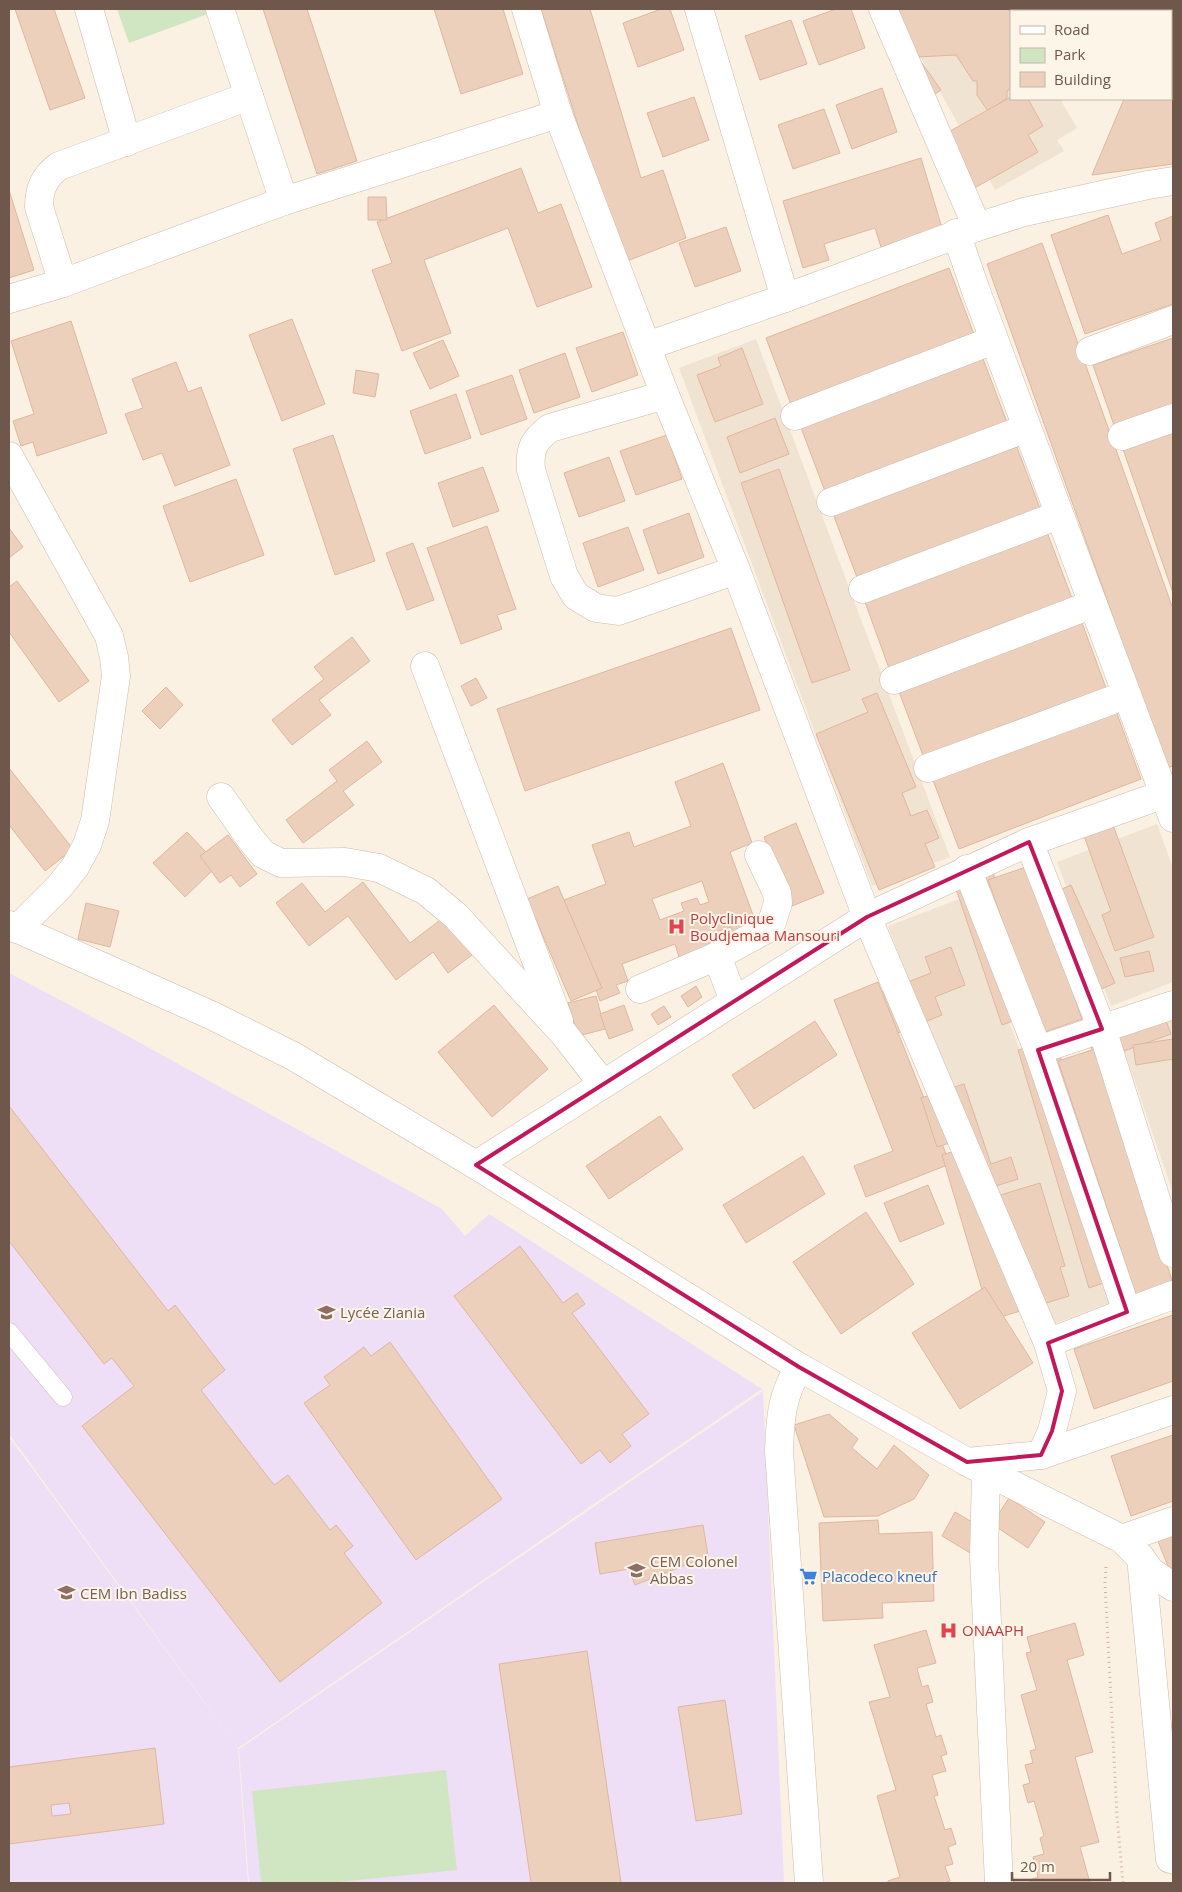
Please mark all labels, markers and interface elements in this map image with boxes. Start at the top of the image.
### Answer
legend [1010,10,1172,100]
text: Road [1054,19,1090,39]
text: Park [1054,44,1085,64]
text: Building [1054,69,1111,89]
place label: Polyclinique Boudjemaa Mansouri [690,908,840,945]
hospital icon: Polyclinique Boudjemaa Mansouri [666,917,686,937]
school or university icon: Lycée Ziania [316,1302,336,1322]
place label: Lycée Ziania [340,1302,425,1322]
place label: CEM Colonel Abbas [650,1551,738,1588]
school or university icon: CEM Colonel Abbas [626,1560,646,1580]
supermarket icon: Placodeco kneuf [798,1566,818,1586]
place label: Placodeco kneuf [822,1566,938,1586]
school or university icon: CEM Ibn Badiss [56,1583,76,1603]
place label: CEM Ibn Badiss [80,1583,187,1603]
hospital icon: ONAAPH [938,1620,958,1640]
place label: ONAAPH [962,1620,1024,1640]
scale bar [1012,1850,1110,1882]
text: 20 m [1020,1856,1055,1876]

